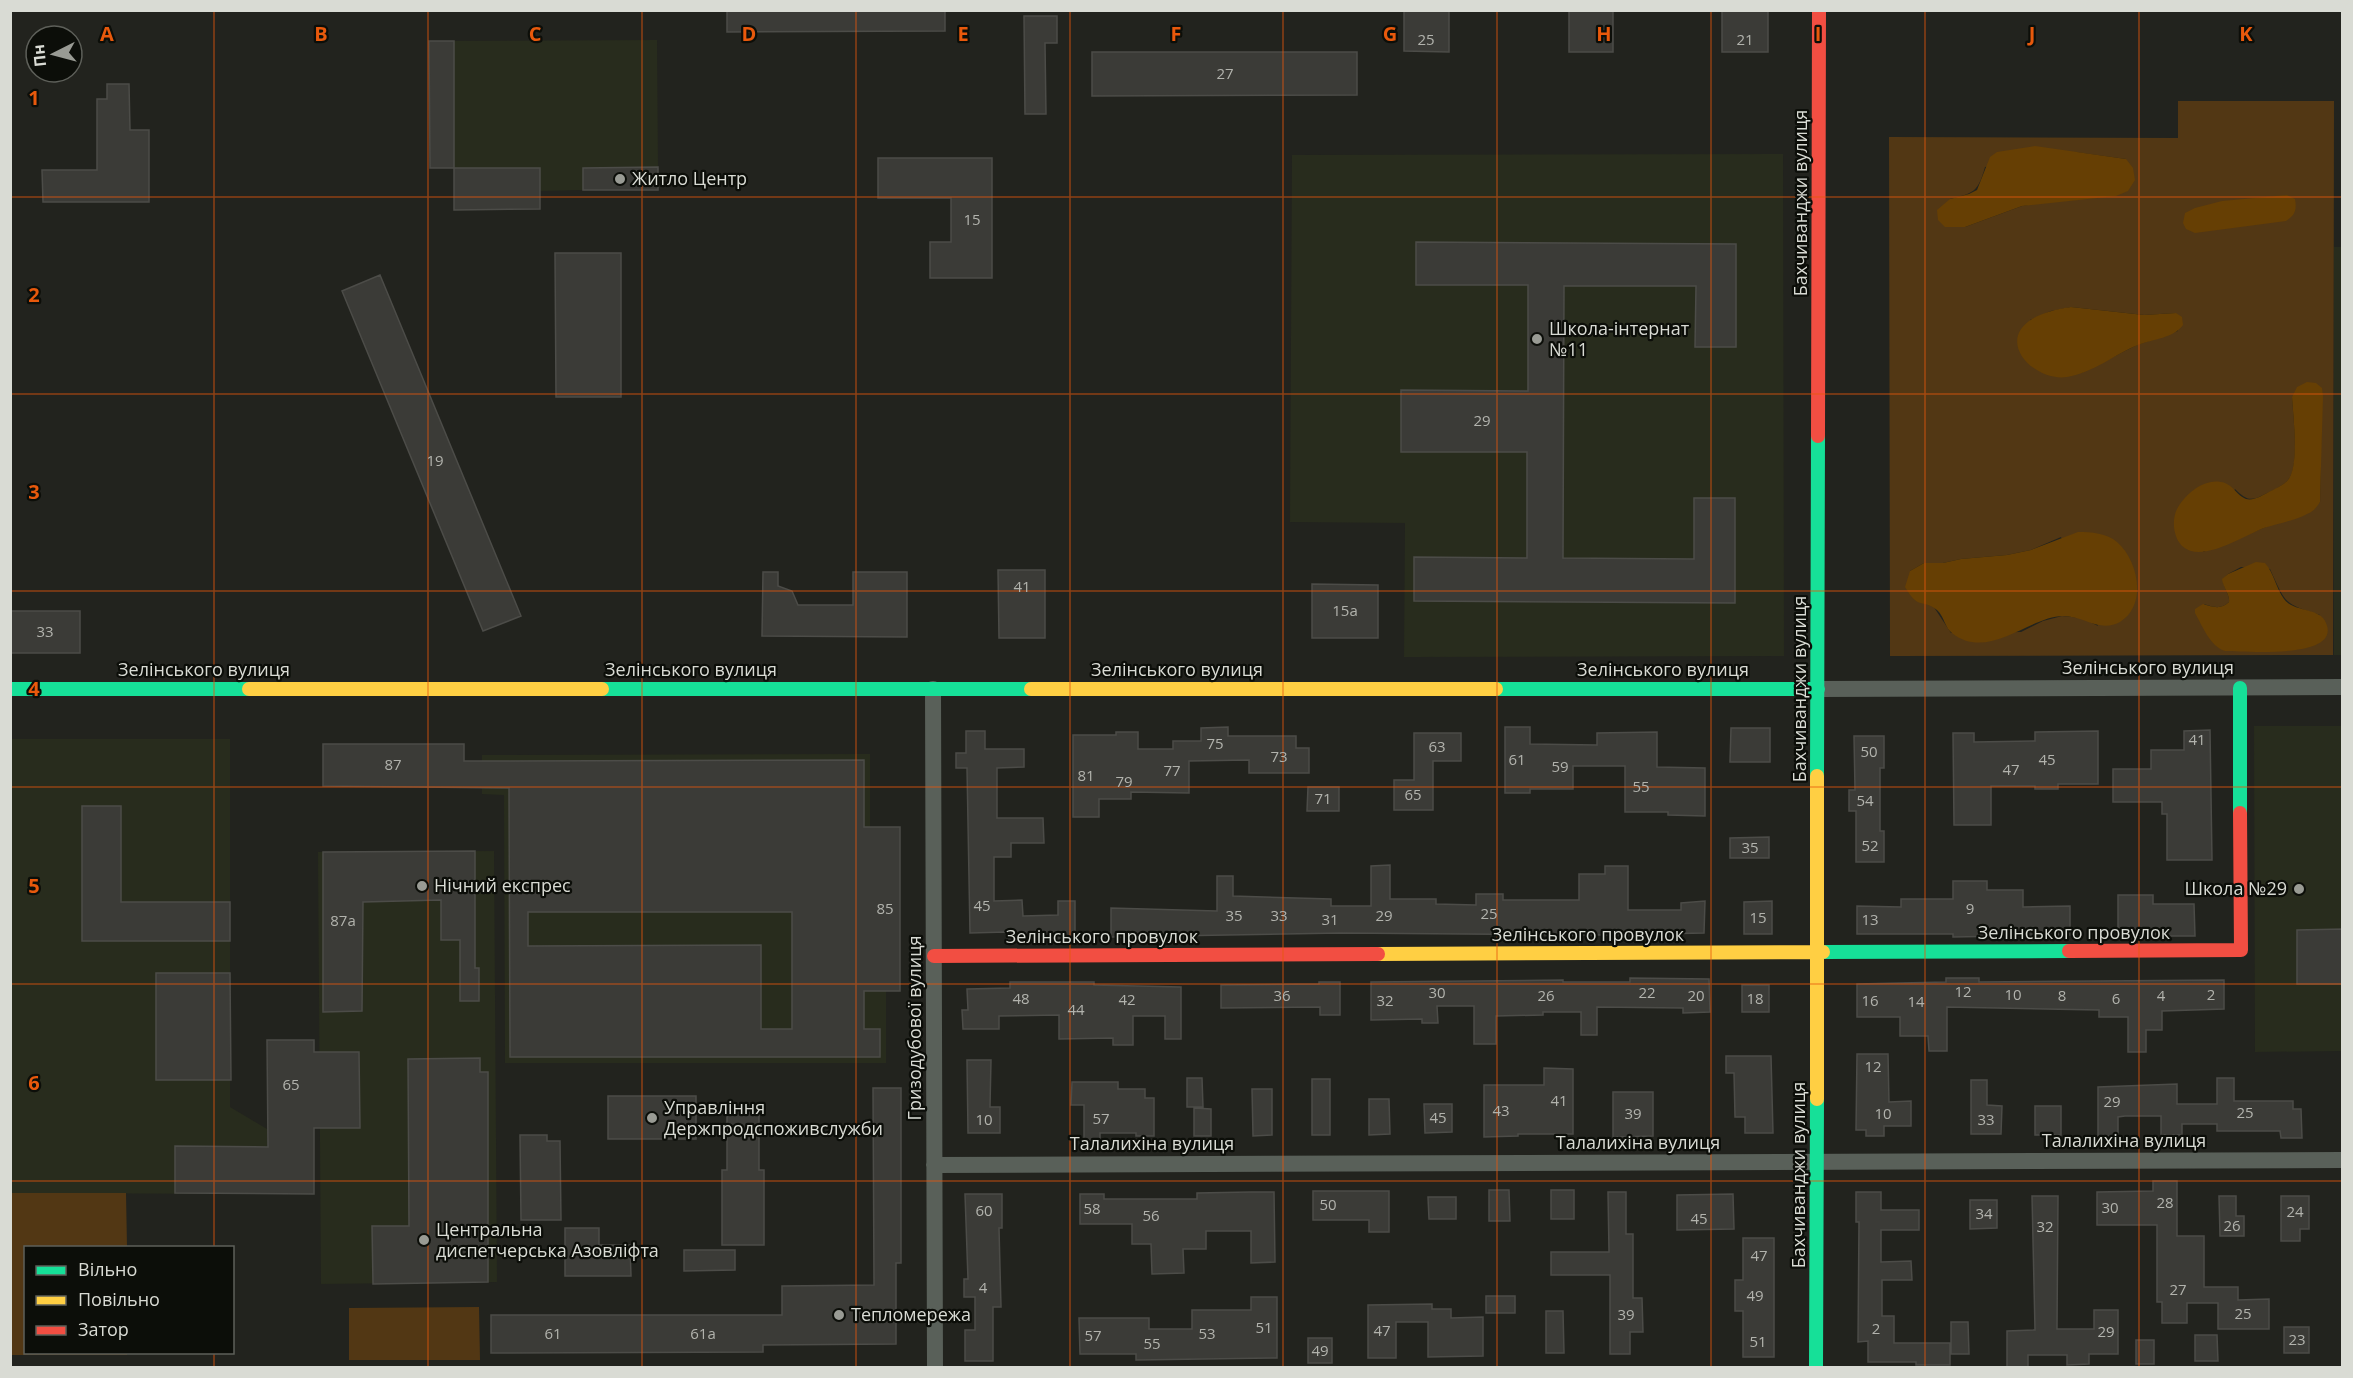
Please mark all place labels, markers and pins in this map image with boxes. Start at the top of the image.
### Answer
place label: Житло Центр [632,166,747,190]
marker: Житло Центр [613,172,627,186]
place label: Школа-інтернат №11 [1549,316,1690,361]
marker: Школа-інтернат №11 [1530,332,1544,346]
place label: Нічний експрес [434,873,571,897]
place label: Школа №29 [2184,876,2287,900]
marker: Нічний експрес [415,879,429,893]
marker: Школа №29 [2292,882,2306,896]
place label: Управління Держпродспоживслужби [664,1095,883,1140]
marker: Управління Держпродспоживслужби [645,1111,659,1125]
place label: Центральна диспетчерська Азовліфта [436,1217,659,1262]
marker: Центральна диспетчерська Азовліфта [417,1233,431,1247]
place label: Тепломережа [851,1302,971,1326]
marker: Тепломережа [832,1308,846,1322]

